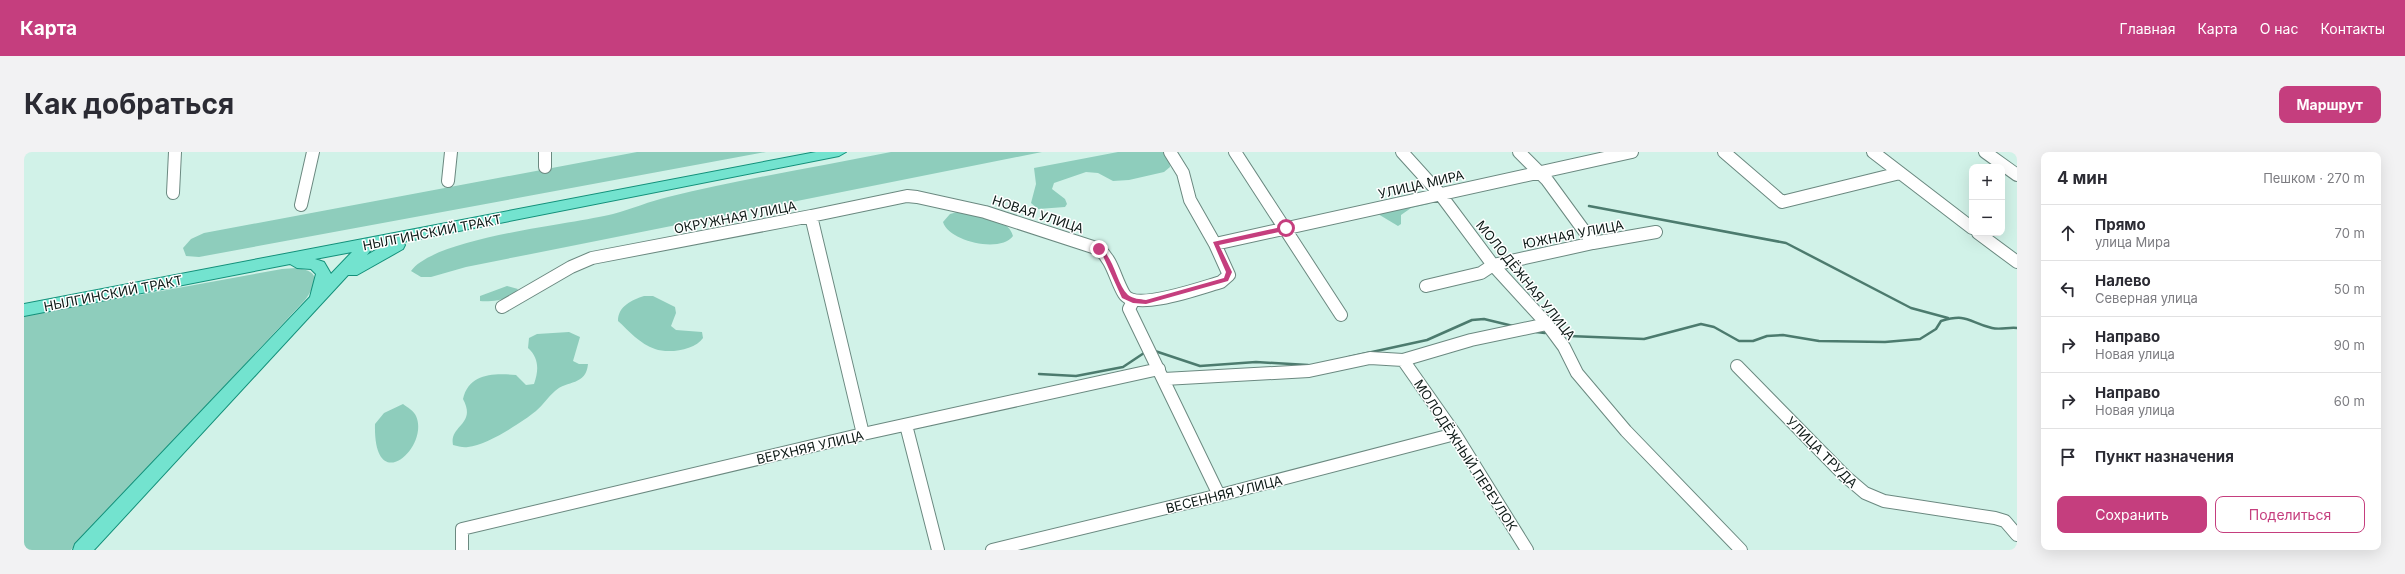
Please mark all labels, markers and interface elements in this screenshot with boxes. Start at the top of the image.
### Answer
text: Карта [20,17,77,40]
text: Главная [2120,20,2175,37]
text: Карта [2197,20,2238,37]
text: О нас [2260,20,2298,37]
text: Контакты [2320,20,2385,37]
button: Маршрут [2279,86,2381,123]
text: Как добраться [24,87,234,121]
map controls [1969,164,2005,236]
button: + [1969,164,2005,200]
street label: УЛИЦА МИРА [1377,166,1465,202]
text: 4 мин [2057,168,2108,188]
text: Пешком · 270 m [2263,170,2365,186]
street label: НОВАЯ УЛИЦА [990,192,1086,236]
street label: ОКРУЖНАЯ УЛИЦА [672,197,798,237]
button: − [1969,200,2005,236]
street label: НЫЛГИНСКИЙ ТРАКТ [361,211,503,253]
text: Прямо [2095,215,2146,234]
street label: ЮЖНАЯ УЛИЦА [1521,216,1625,252]
street label: МОЛОДЁЖНАЯ УЛИЦА [1473,217,1579,343]
route start [1277,219,1295,237]
icon: ahead [2057,222,2079,244]
text: 70 m [2335,225,2365,241]
text: улица Мира [2095,234,2170,250]
route end [1090,240,1108,258]
text: Налево [2095,271,2151,290]
street label: НЫЛГИНСКИЙ ТРАКТ [42,272,184,314]
icon: left [2057,278,2079,300]
text: 50 m [2334,281,2365,297]
text: Северная улица [2095,290,2198,306]
text: Направо [2095,327,2160,346]
icon: right [2057,334,2079,356]
text: 90 m [2334,337,2365,353]
text: Новая улица [2095,346,2175,362]
street label: МОЛОДЁЖНЫЙ ПЕРЕУЛОК [1411,376,1521,534]
text: Направо [2095,383,2160,402]
icon: right [2057,390,2079,412]
text: 60 m [2334,393,2365,409]
text: Новая улица [2095,402,2175,418]
street label: УЛИЦА ТРУДА [1783,413,1861,491]
street label: ВЕРХНЯЯ УЛИЦА [755,427,865,467]
icon: arrive [2057,446,2079,468]
text: Пункт назначения [2095,447,2234,466]
street label: ВЕСЕННЯЯ УЛИЦА [1164,472,1284,516]
button: Сохранить [2057,496,2207,533]
button: Поделиться [2215,496,2365,533]

